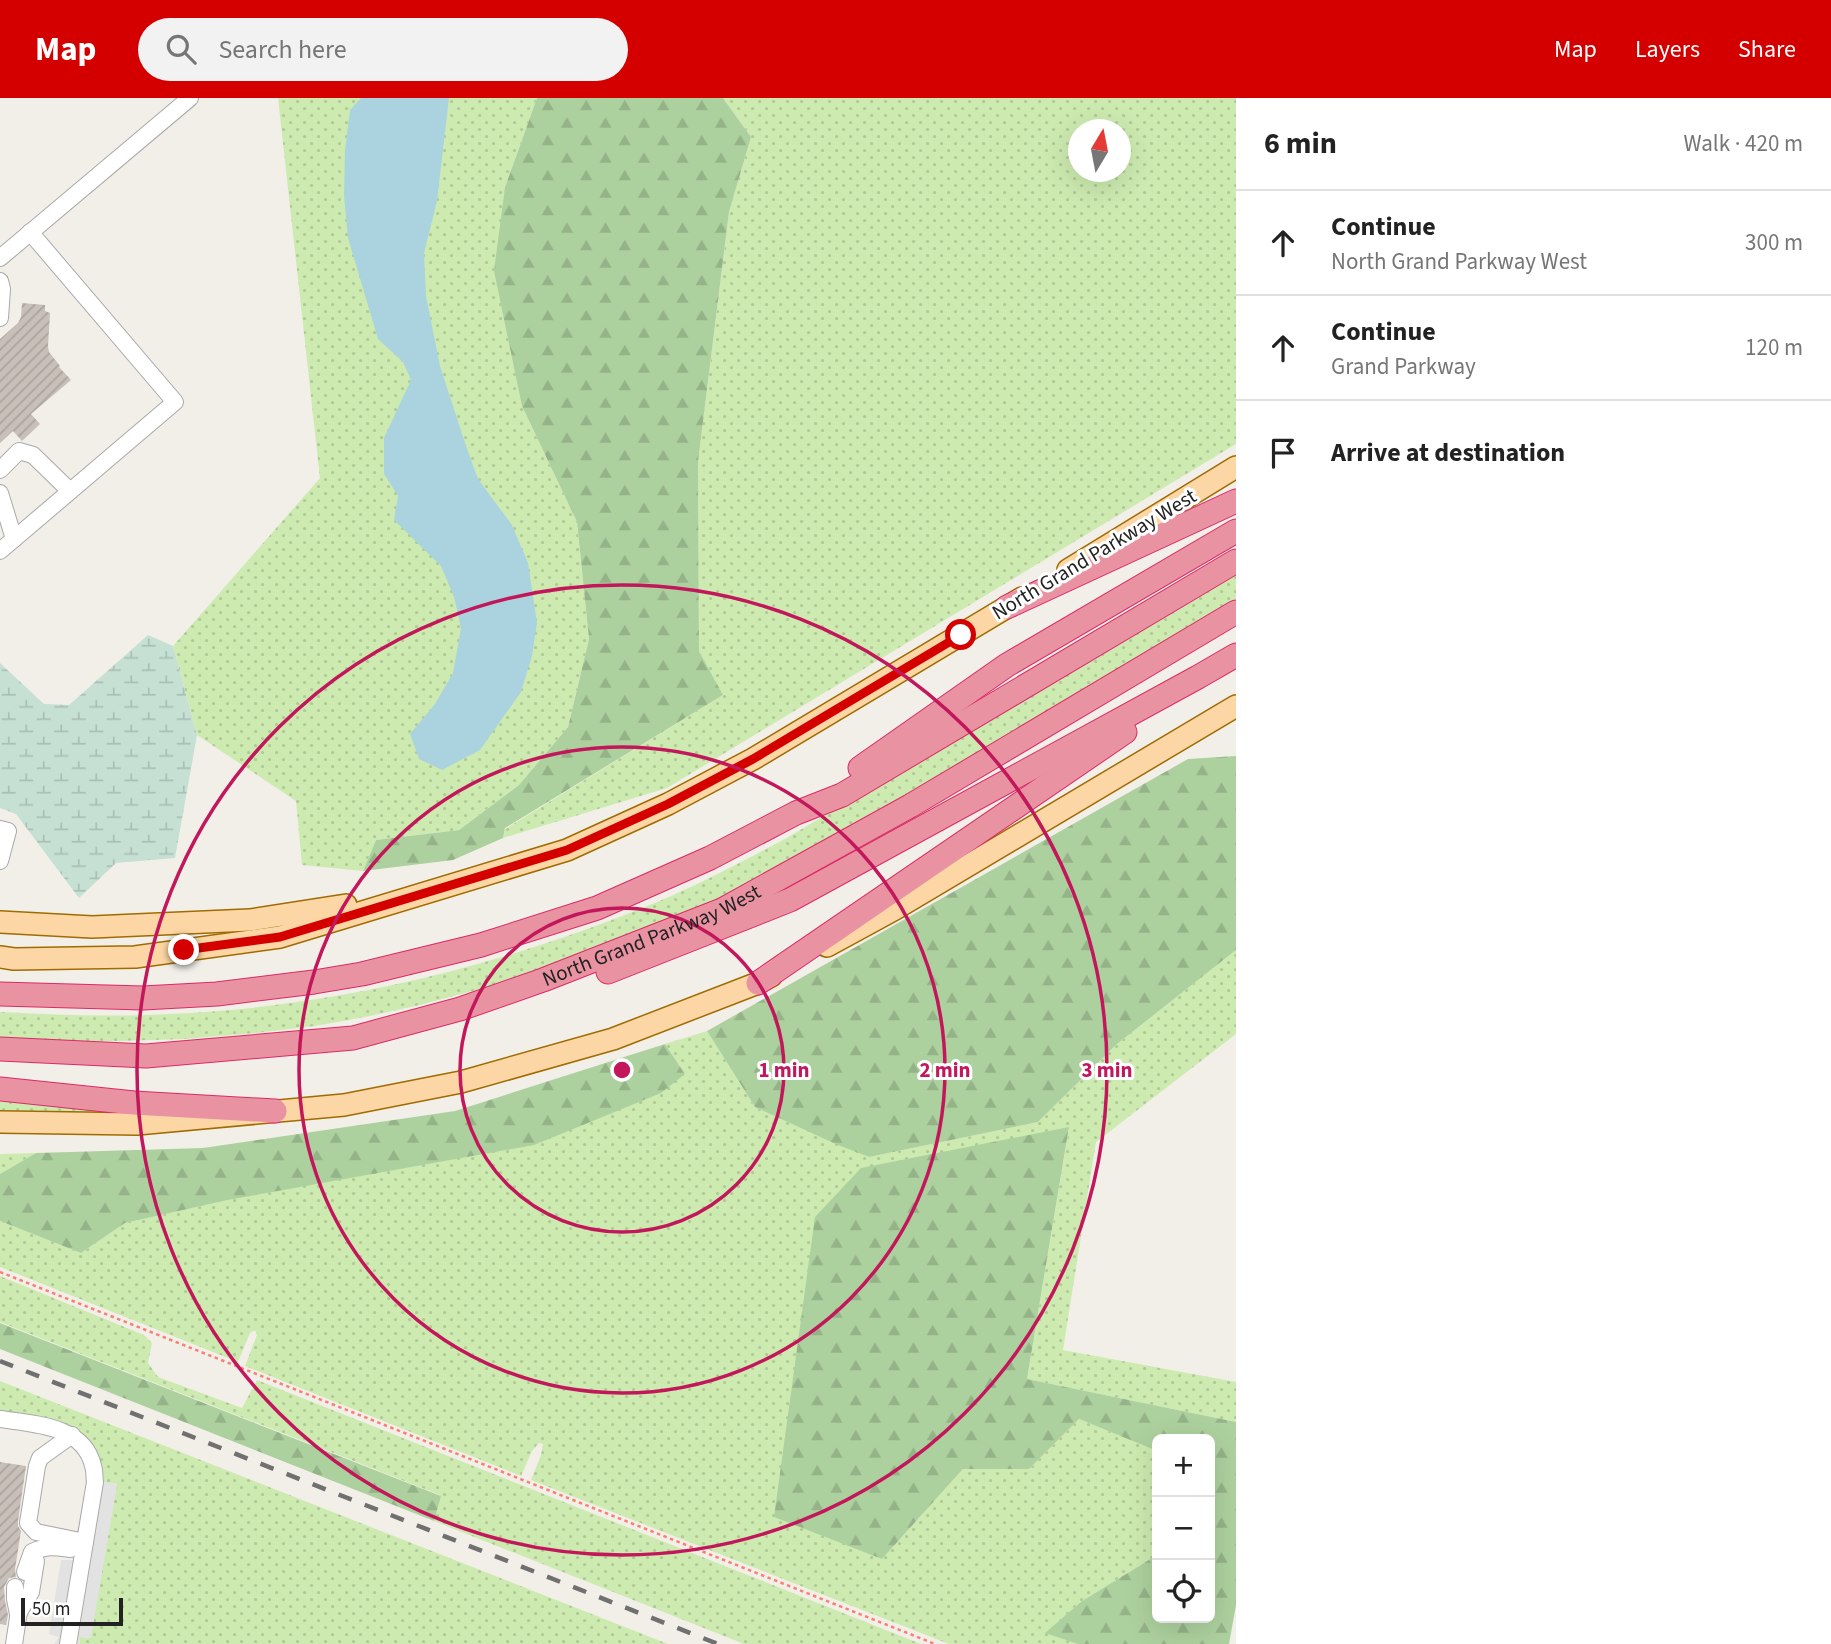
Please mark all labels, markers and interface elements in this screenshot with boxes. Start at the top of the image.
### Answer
search box [138,18,628,81]
text: Map [35,26,96,73]
icon: search [162,30,200,68]
text: Search here [218,31,347,68]
text: Map [1554,32,1597,67]
text: Layers [1635,32,1700,67]
text: Share [1738,32,1796,67]
north arrow [1068,119,1131,182]
text: 6 min [1264,122,1337,165]
text: Walk · 420 m [1684,127,1803,160]
text: Continue [1331,208,1436,245]
icon: ahead [1264,224,1302,262]
text: 300 m [1745,226,1803,259]
text: North Grand Parkway West [1331,245,1587,278]
text: Continue [1331,313,1436,350]
icon: ahead [1264,329,1302,367]
text: 120 m [1745,331,1803,364]
text: Grand Parkway [1331,350,1476,383]
icon: arrive [1264,434,1302,472]
text: Arrive at destination [1331,434,1565,471]
street label: North Grand Parkway West [986,481,1202,627]
route start [945,619,976,650]
street label: North Grand Parkway West [538,877,766,994]
route end [168,934,199,965]
text: 1 min [758,1055,810,1085]
text: 2 min [919,1055,971,1085]
text: 3 min [1081,1055,1133,1085]
centre of rings [610,1058,634,1082]
map controls [1152,1434,1215,1623]
button: + [1152,1434,1215,1497]
button: − [1152,1497,1215,1560]
button: locate [1152,1560,1215,1623]
scale bar [21,1595,122,1627]
text: 50 m [32,1596,70,1623]

